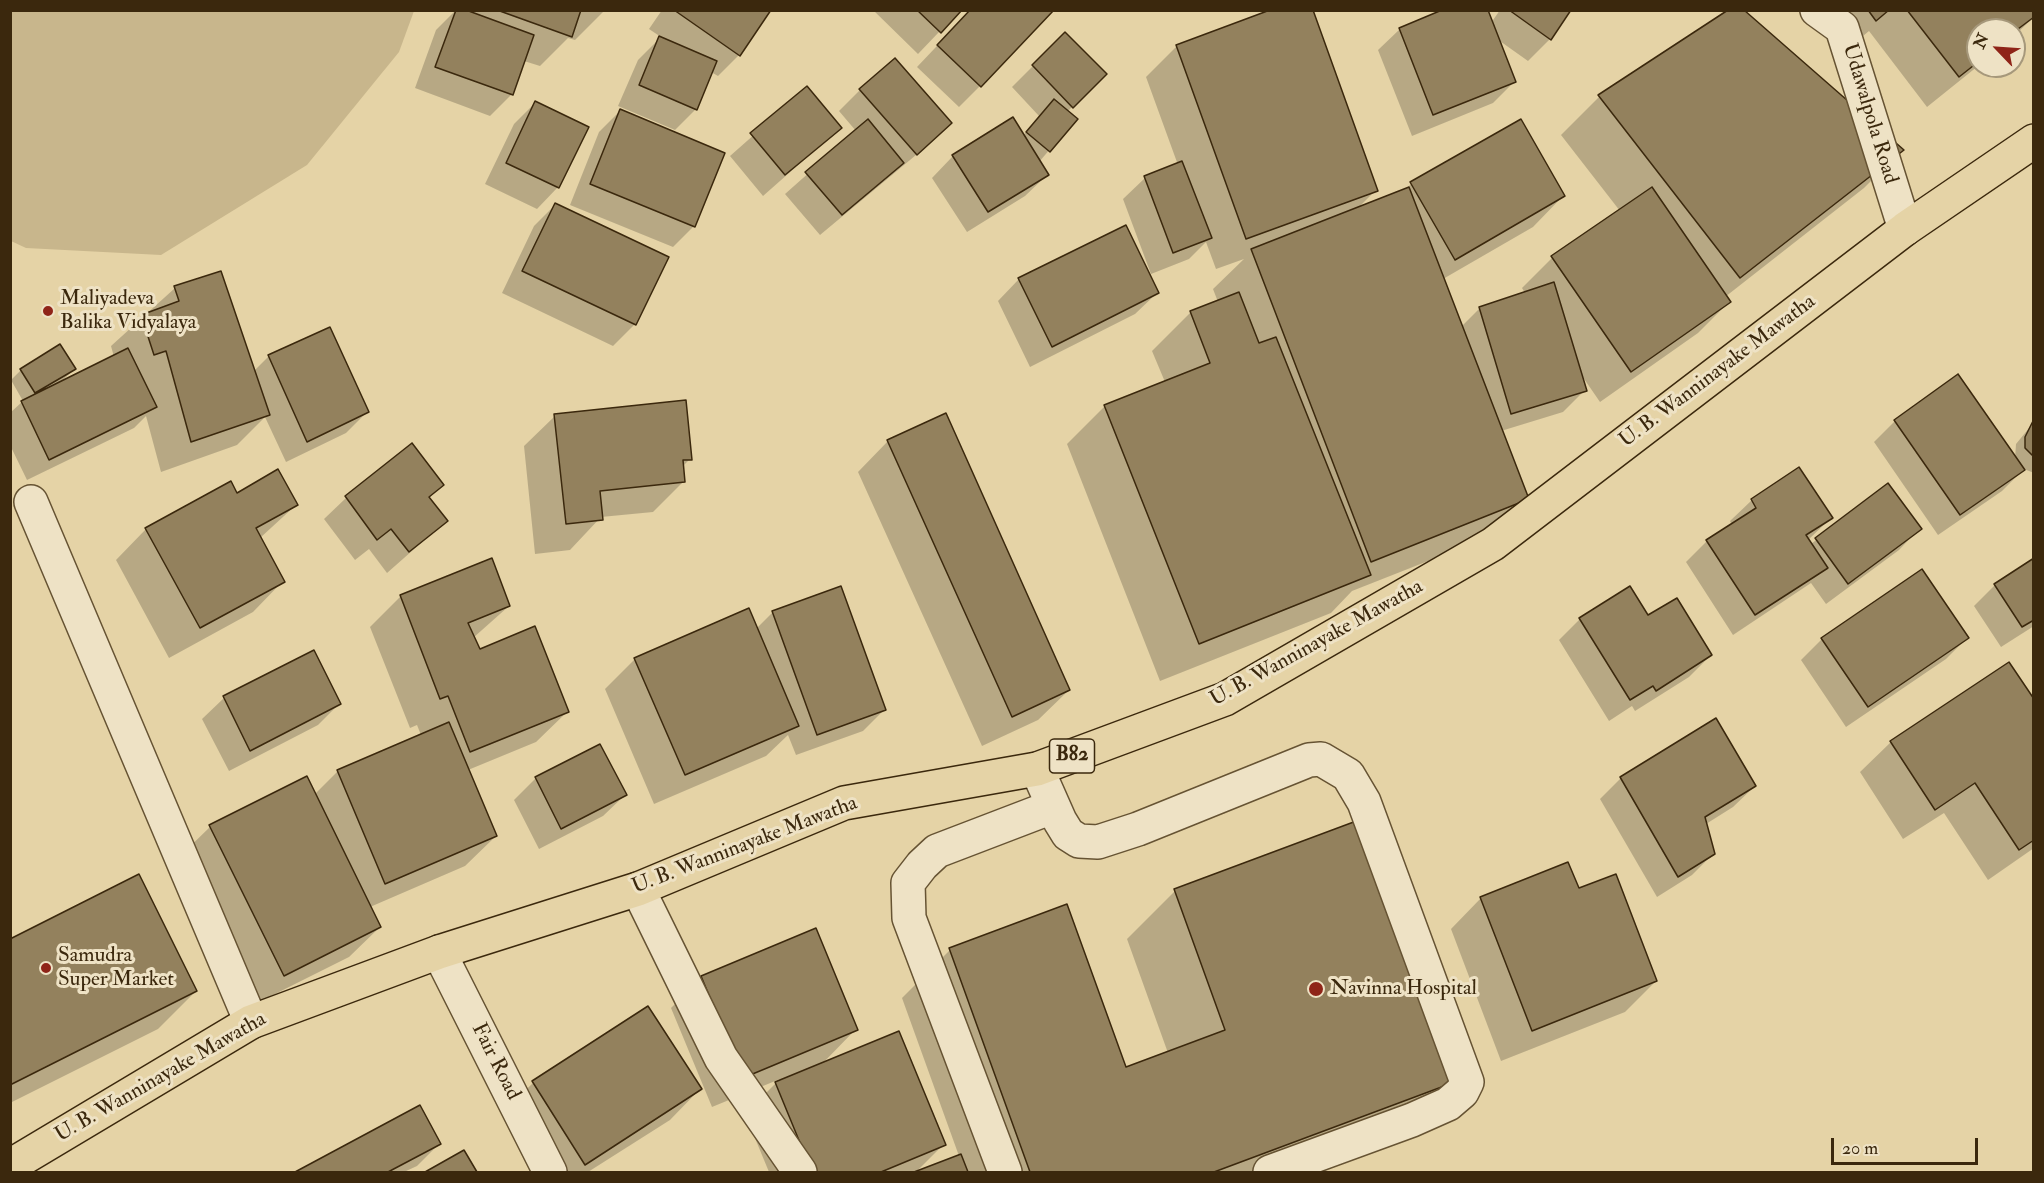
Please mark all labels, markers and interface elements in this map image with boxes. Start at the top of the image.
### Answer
north arrow [1966,18,2026,78]
text: N [1969,31,1994,52]
street label: Udawalpola Road [1836,41,1902,187]
place label: Maliyadeva Balika Vidyalaya [60,286,196,336]
street label: U. B. Wanninayake Mawatha [1615,290,1821,454]
marker: Maliyadeva Balika Vidyalaya [41,304,55,318]
street label: U. B. Wanninayake Mawatha [1206,575,1428,713]
road number: B82 [1050,739,1094,773]
street label: U. B. Wanninayake Mawatha [629,791,861,901]
place label: Samudra Super Market [58,943,174,993]
marker: Samudra Super Market [39,961,53,975]
place label: Navinna Hospital [1330,976,1477,1002]
marker: Navinna Hospital [1307,980,1325,998]
street label: U. B. Wanninayake Mawatha [51,1007,271,1149]
street label: Fair Road [465,1019,525,1105]
scale bar [1834,1126,1981,1164]
text: 20 m [1842,1137,1878,1160]

